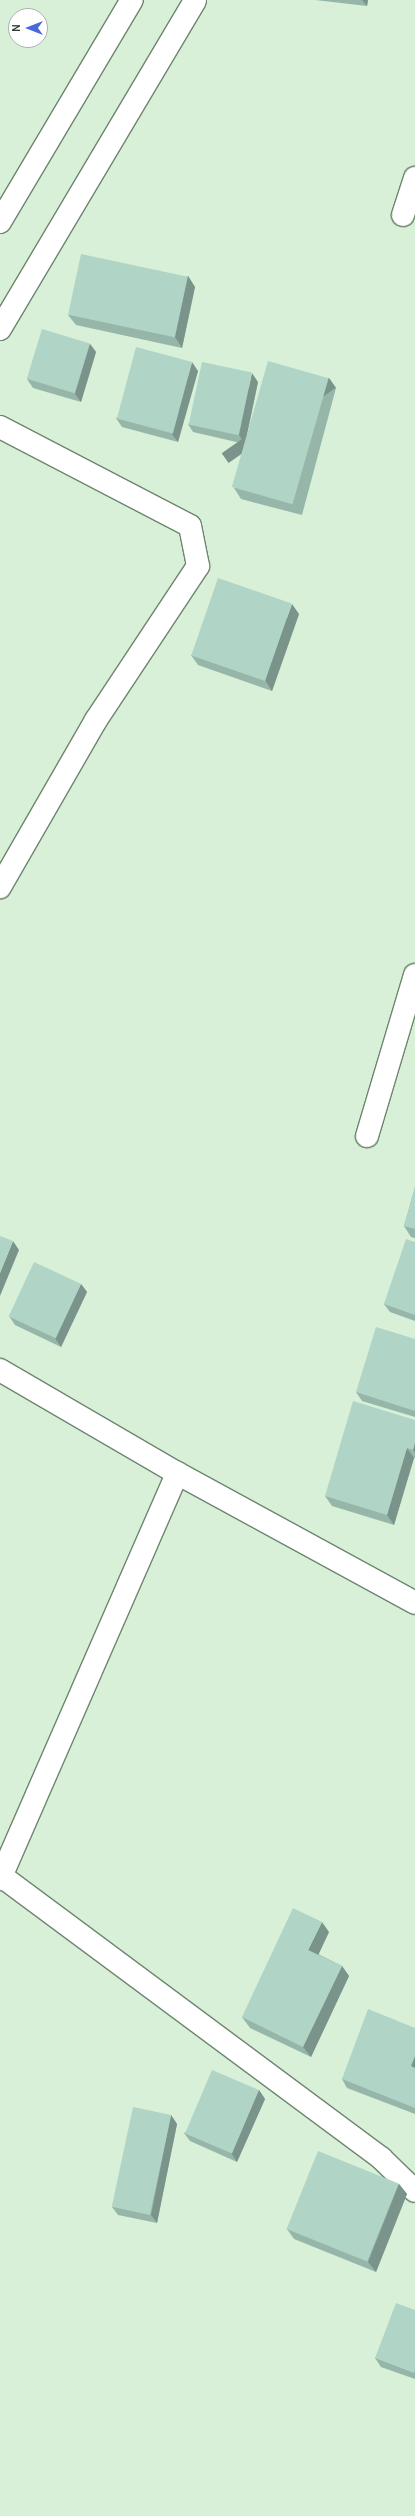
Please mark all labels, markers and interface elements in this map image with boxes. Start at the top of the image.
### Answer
north arrow [8,8,48,48]
text: N [10,24,23,32]

